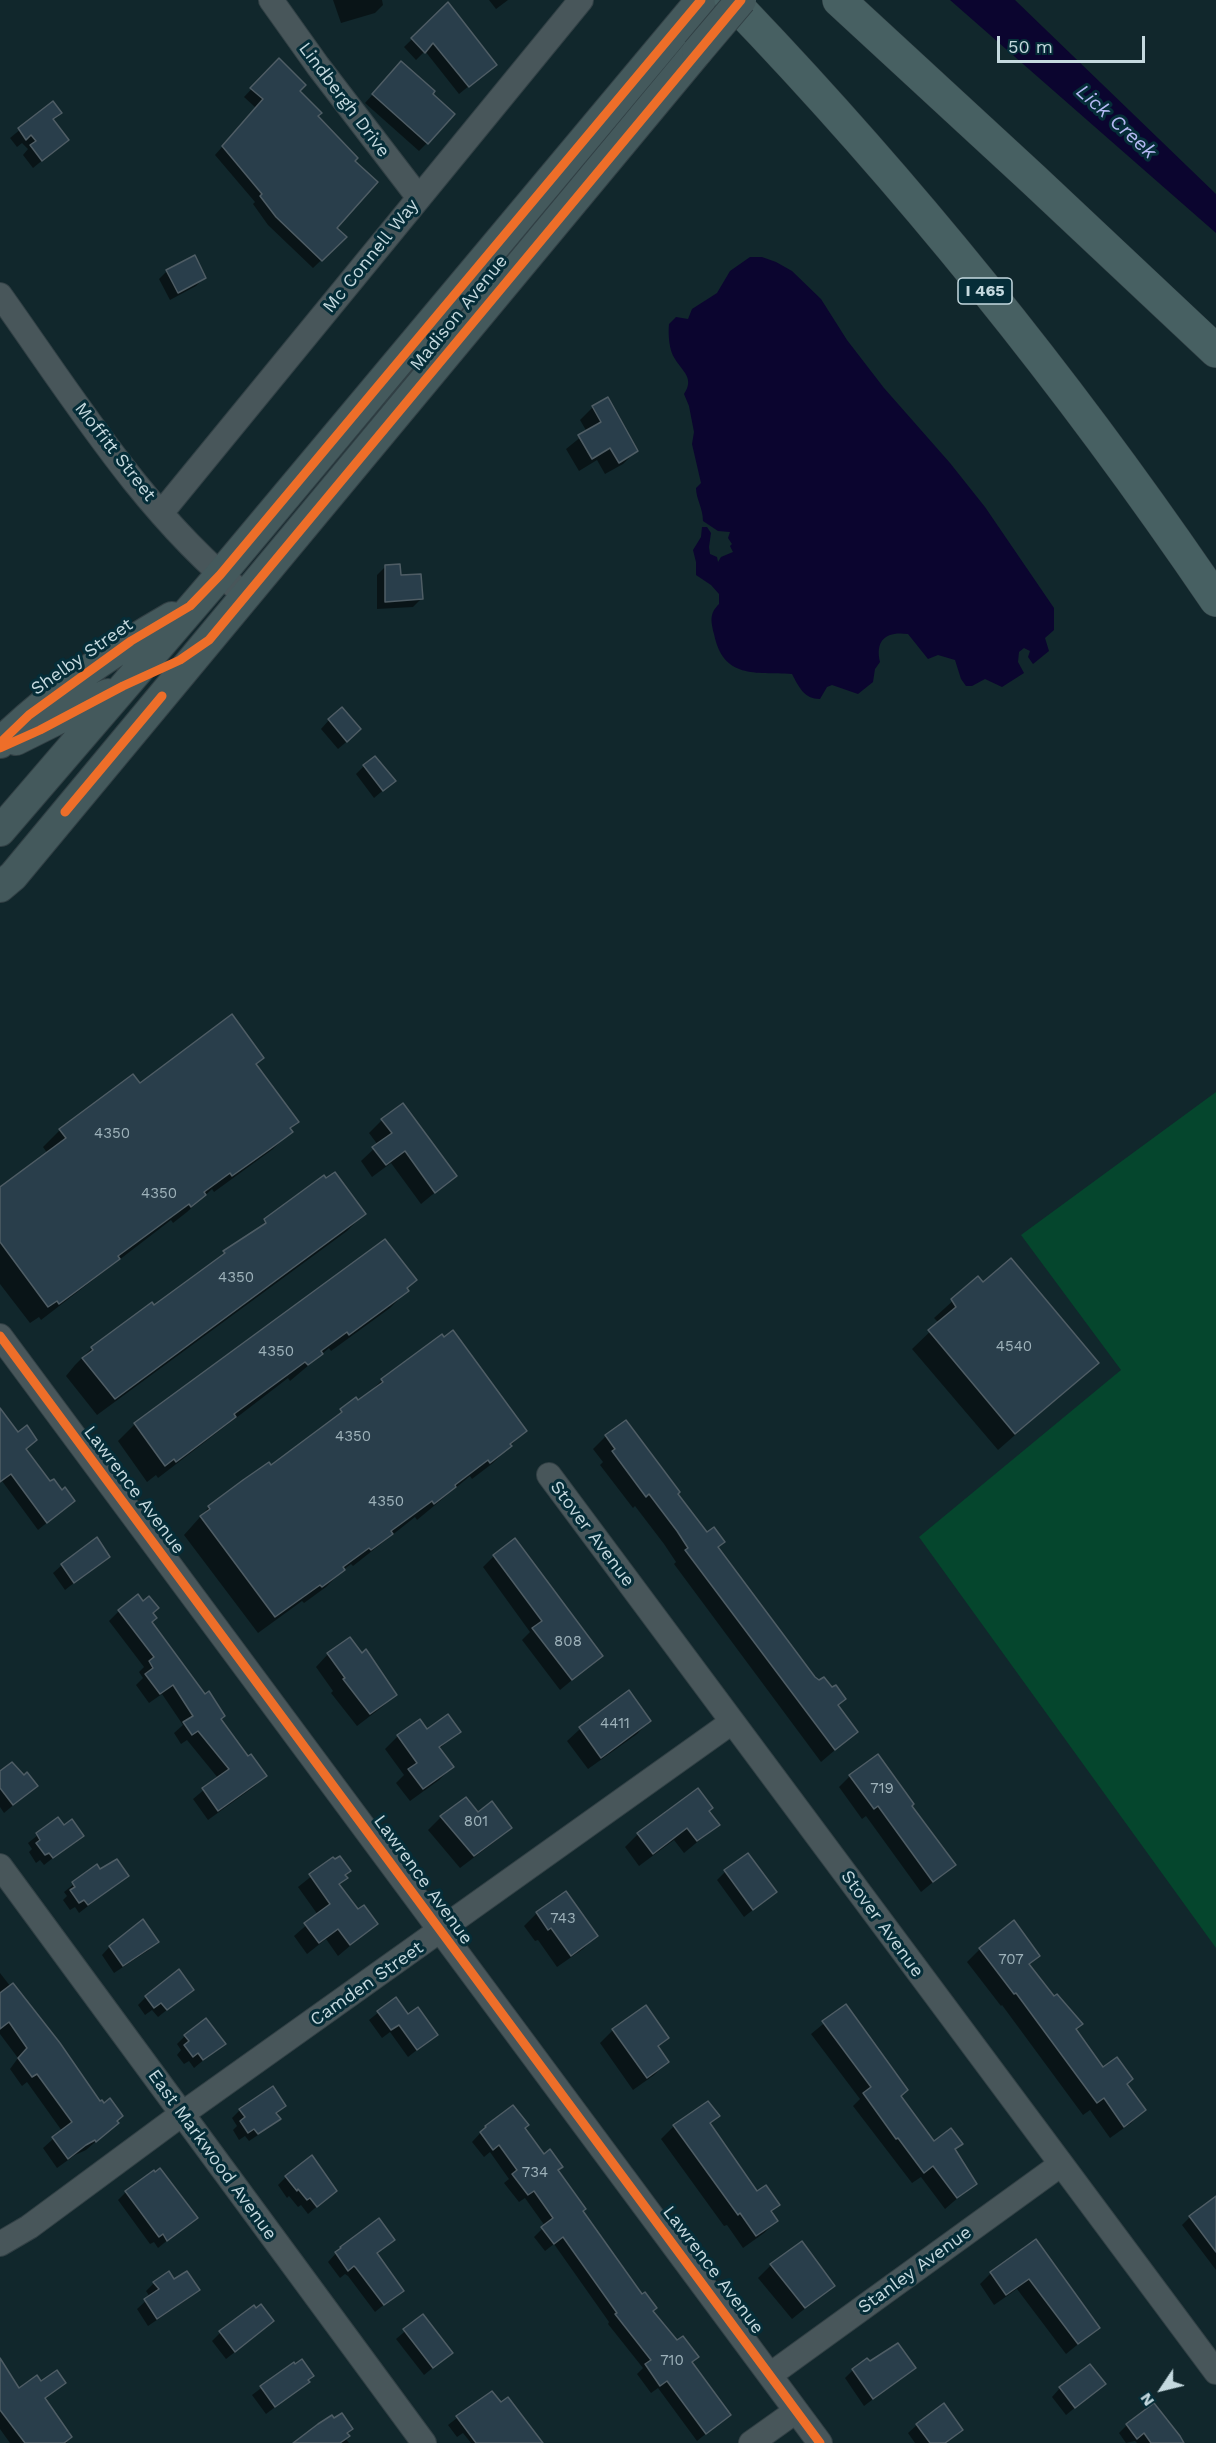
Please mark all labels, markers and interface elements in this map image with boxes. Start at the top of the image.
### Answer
scale bar [1000,24,1148,62]
text: 50 m [1008,36,1053,57]
street label: Lindbergh Drive [294,38,394,162]
water label: Lick Creek [1071,80,1161,164]
street label: Mc Connell Way [319,195,423,317]
street label: Madison Avenue [406,251,512,375]
road number: I 465 [958,278,1012,304]
street label: Moffitt Street [70,398,160,506]
street label: Shelby Street [27,614,137,700]
house number: 4350 [94,1125,130,1143]
house number: 4350 [141,1185,177,1203]
house number: 4350 [218,1269,254,1287]
house number: 4540 [996,1338,1032,1356]
house number: 4350 [258,1343,294,1361]
street label: Lawrence Avenue [79,1422,189,1558]
house number: 4350 [335,1428,371,1446]
street label: Stover Avenue [545,1477,639,1591]
house number: 4350 [368,1493,404,1511]
house number: 808 [554,1633,582,1651]
house number: 4411 [600,1715,630,1733]
house number: 719 [870,1780,894,1798]
street label: Lawrence Avenue [369,1811,477,1949]
house number: 801 [464,1813,488,1831]
street label: Stover Avenue [836,1866,928,1982]
house number: 743 [550,1910,576,1928]
street label: Camden Street [306,1937,428,2031]
house number: 707 [998,1951,1024,1969]
street label: East Markwood Avenue [143,2066,281,2244]
house number: 734 [522,2164,548,2182]
street label: Lawrence Avenue [658,2202,768,2338]
street label: Stanley Avenue [854,2222,976,2318]
house number: 710 [660,2352,684,2370]
north arrow [1132,2359,1192,2419]
text: N [1136,2389,1158,2410]

